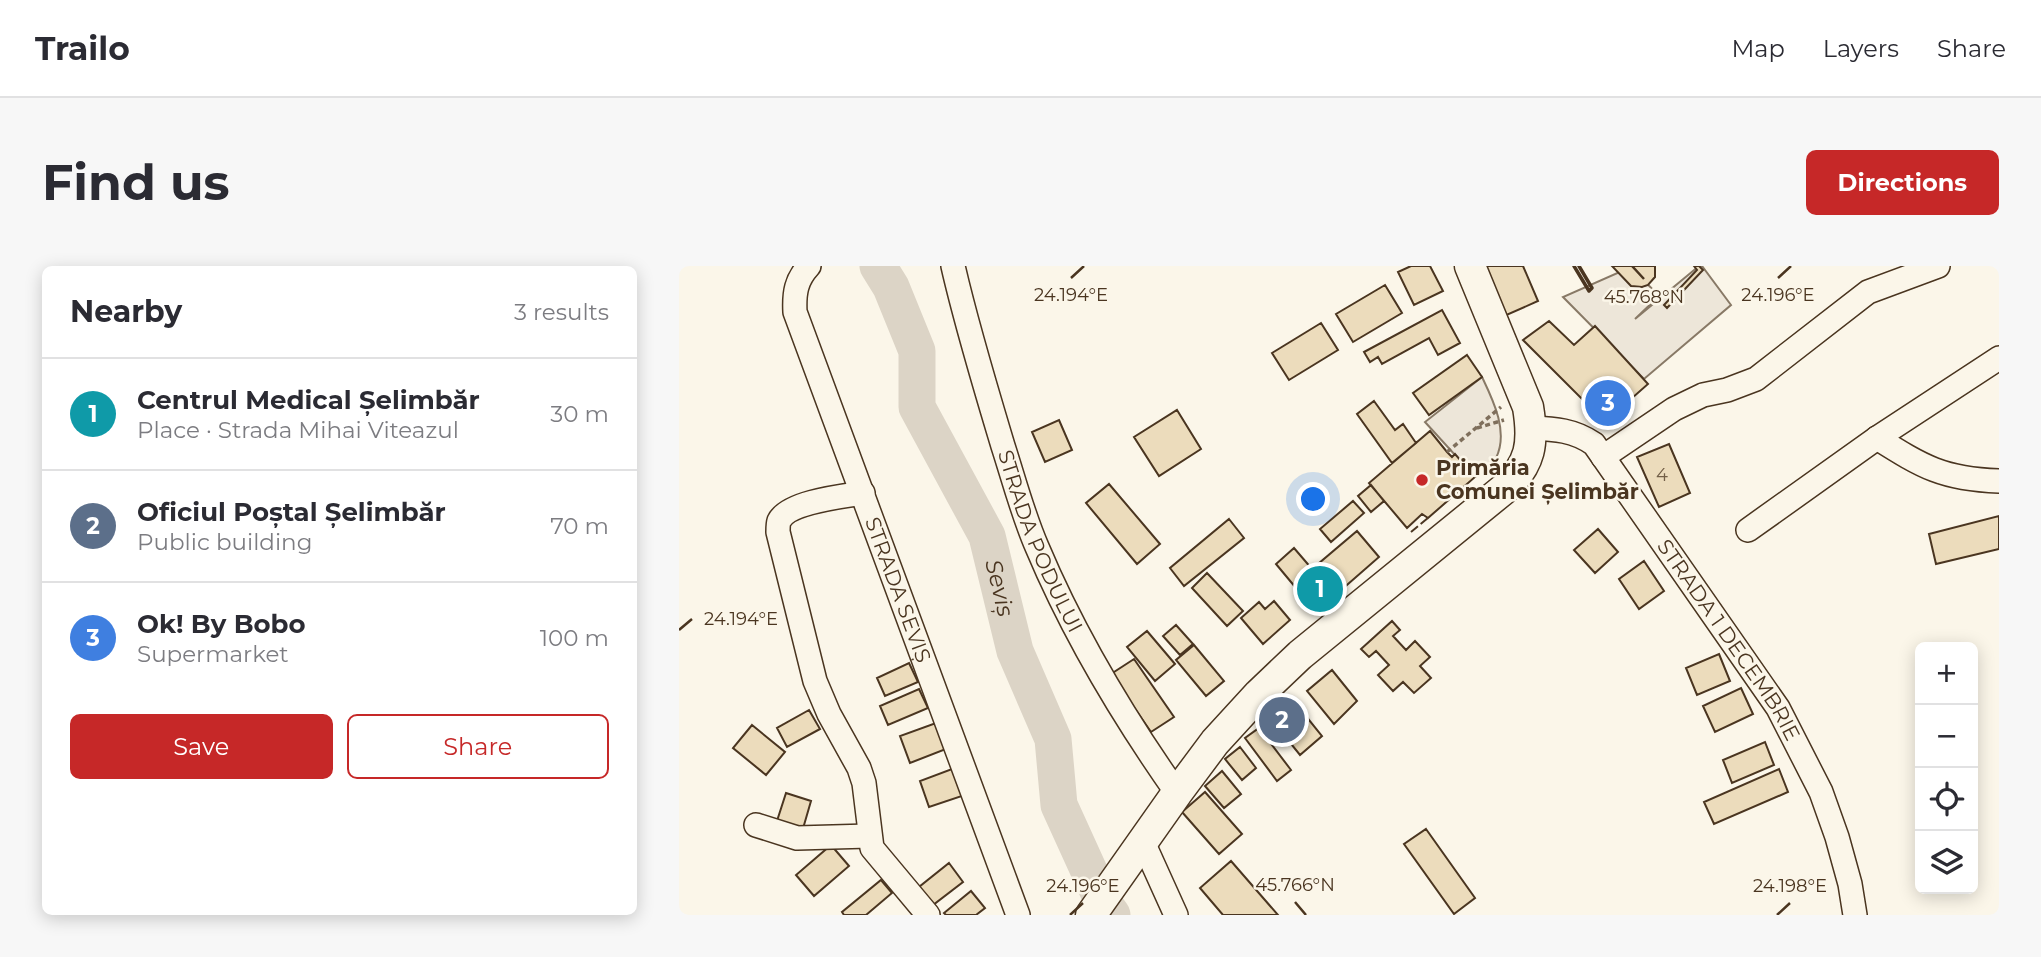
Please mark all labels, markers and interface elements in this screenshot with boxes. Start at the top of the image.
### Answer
text: Trailo [35,28,130,68]
text: Map [1731,34,1785,63]
text: Layers [1823,34,1899,63]
text: Share [1937,34,2006,63]
button: Directions [1806,150,1999,215]
text: Find us [42,153,230,212]
text: 24.194°E [1034,284,1108,306]
text: 24.196°E [1741,284,1815,306]
text: 45.768°N [1604,286,1684,308]
text: Nearby [70,293,182,330]
text: 3 results [514,298,609,326]
pin: 3 [1585,377,1631,429]
text: Centrul Medical Șelimbăr [137,384,480,416]
text: 1 [88,400,98,428]
text: 30 m [550,400,609,428]
text: Place · Strada Mihai Viteazul [137,416,459,444]
street label: STRADA PODULUI [993,447,1088,636]
place label: Primăria Comunei Șelimbăr [1436,455,1639,505]
house number: 4 [1656,464,1668,486]
marker: Primăria Comunei Șelimbăr [1414,472,1430,488]
your location [1296,482,1330,516]
text: Oficiul Poștal Șelimbăr [137,496,446,528]
text: 2 [86,512,100,540]
text: 70 m [550,512,609,540]
street label: STRADA SEVIȘ [860,514,937,666]
text: Public building [137,528,312,556]
street label: STRADA 1 DECEMBRIE [1652,534,1806,745]
water label: Seviș [979,557,1020,619]
pin: 1 [1297,563,1343,615]
text: Ok! By Bobo [137,608,306,640]
text: 24.194°E [704,608,778,630]
text: 3 [86,624,100,652]
text: 100 m [540,624,609,652]
text: Supermarket [137,640,289,668]
map controls [1915,642,1978,894]
button: + [1915,642,1978,705]
pin: 2 [1259,694,1305,746]
button: − [1915,705,1978,768]
button: Save [70,714,333,779]
button: Share [347,714,609,779]
button: locate [1915,768,1978,831]
button: layers [1915,831,1978,894]
text: 45.766°N [1255,874,1335,896]
text: 24.196°E [1046,875,1120,897]
text: 24.198°E [1753,875,1827,897]

